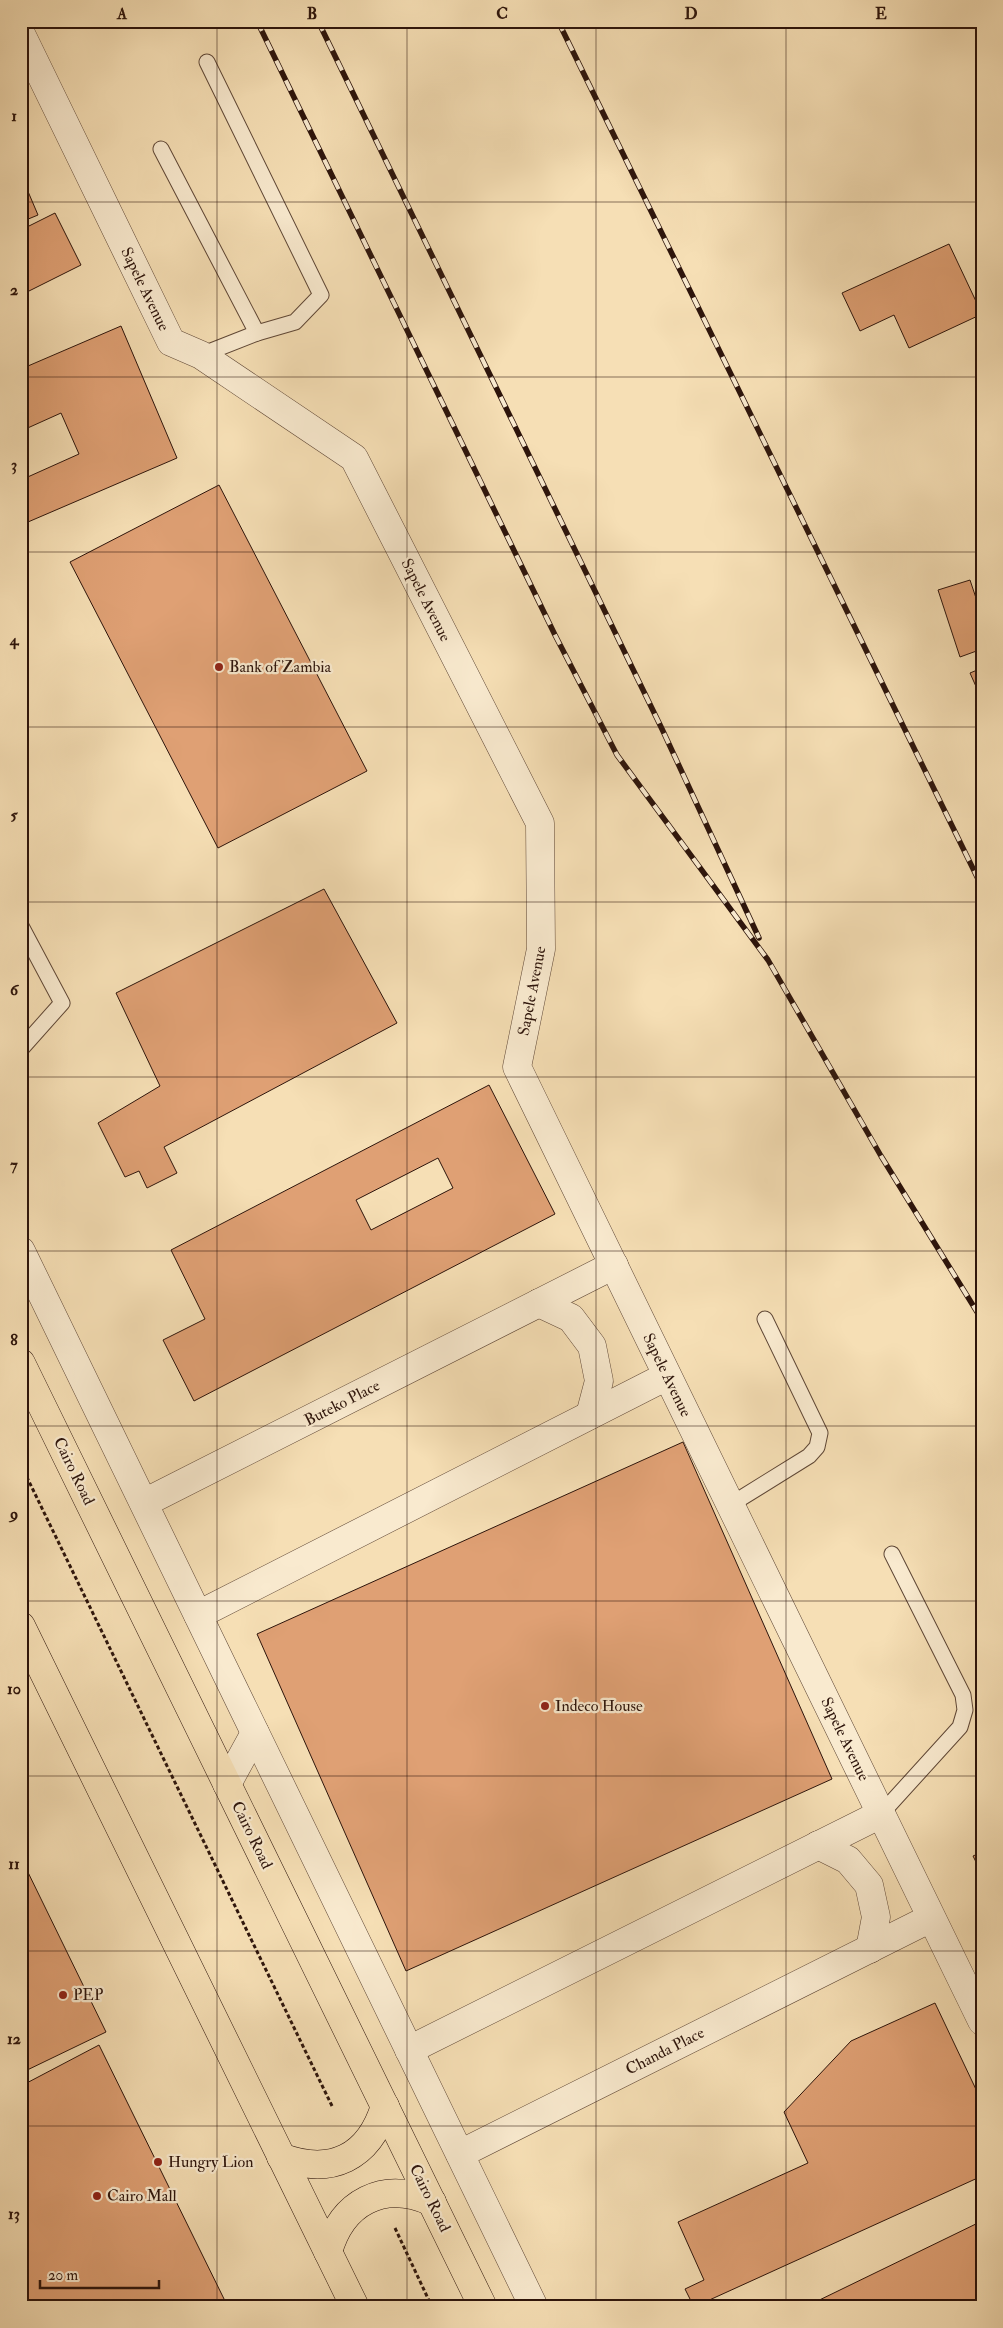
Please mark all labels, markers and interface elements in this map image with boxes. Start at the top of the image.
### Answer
text: A [116,4,128,24]
text: B [307,4,317,24]
text: C [496,4,508,24]
text: D [684,4,698,24]
text: E [875,4,887,24]
text: 1 [11,106,17,126]
street label: Sapele Avenue [115,244,174,335]
text: 2 [10,280,18,300]
text: 3 [11,455,17,475]
street label: Sapele Avenue [396,555,456,646]
text: 4 [9,630,20,650]
place label: Bank of Zambia [229,657,332,677]
marker: Bank of Zambia [213,661,225,673]
text: 5 [10,805,18,825]
street label: Sapele Avenue [514,944,552,1038]
text: 6 [10,980,20,1000]
text: 7 [10,1155,18,1175]
text: 8 [10,1330,18,1350]
street label: Sapele Avenue [637,1330,696,1421]
street label: Buteko Place [301,1375,383,1431]
street label: Cairo Road [49,1434,99,1508]
text: 9 [8,1504,18,1524]
text: 10 [7,1679,21,1699]
street label: Sapele Avenue [815,1694,874,1785]
place label: Indeco House [555,1696,643,1716]
marker: Indeco House [539,1700,551,1712]
street label: Cairo Road [227,1798,277,1872]
text: 11 [8,1854,20,1874]
place label: PEP [73,1985,103,2005]
marker: PEP [57,1989,69,2001]
street label: Chanda Place [622,2022,708,2079]
text: 12 [7,2029,21,2049]
place label: Hungry Lion [168,2152,253,2172]
marker: Hungry Lion [152,2156,164,2168]
street label: Cairo Road [405,2161,455,2235]
place label: Cairo Mall [107,2186,177,2206]
marker: Cairo Mall [91,2190,103,2202]
text: 13 [8,2204,20,2224]
scale bar [40,2258,159,2290]
text: 20 m [48,2266,78,2285]

